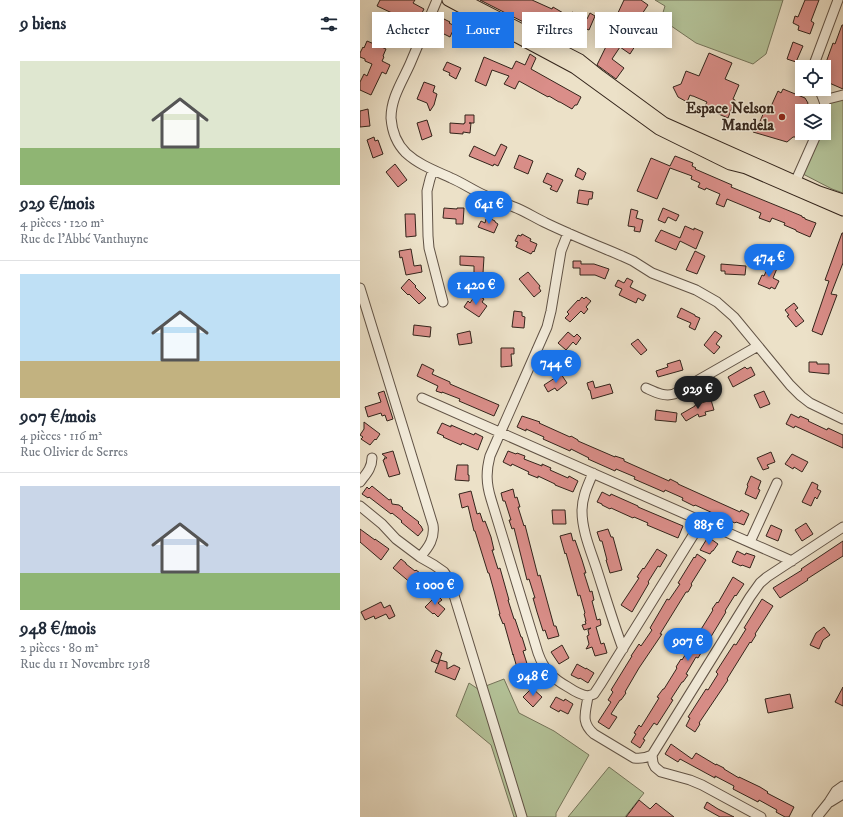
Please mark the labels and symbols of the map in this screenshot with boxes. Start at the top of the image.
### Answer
place label: Espace Nelson Mandela [686,99,775,135]
marker: Espace Nelson Mandela [777,112,787,122]
pin: 641 € [461,191,517,225]
pin: 474 € [741,244,797,278]
pin: 1 420 € [439,272,513,306]
pin: 744 € [528,350,584,384]
pin: 929 € [670,376,726,410]
pin: 885 € [681,512,737,546]
pin: 1 000 € [398,572,472,606]
pin: 907 € [660,628,716,662]
pin: 948 € [505,663,561,697]

